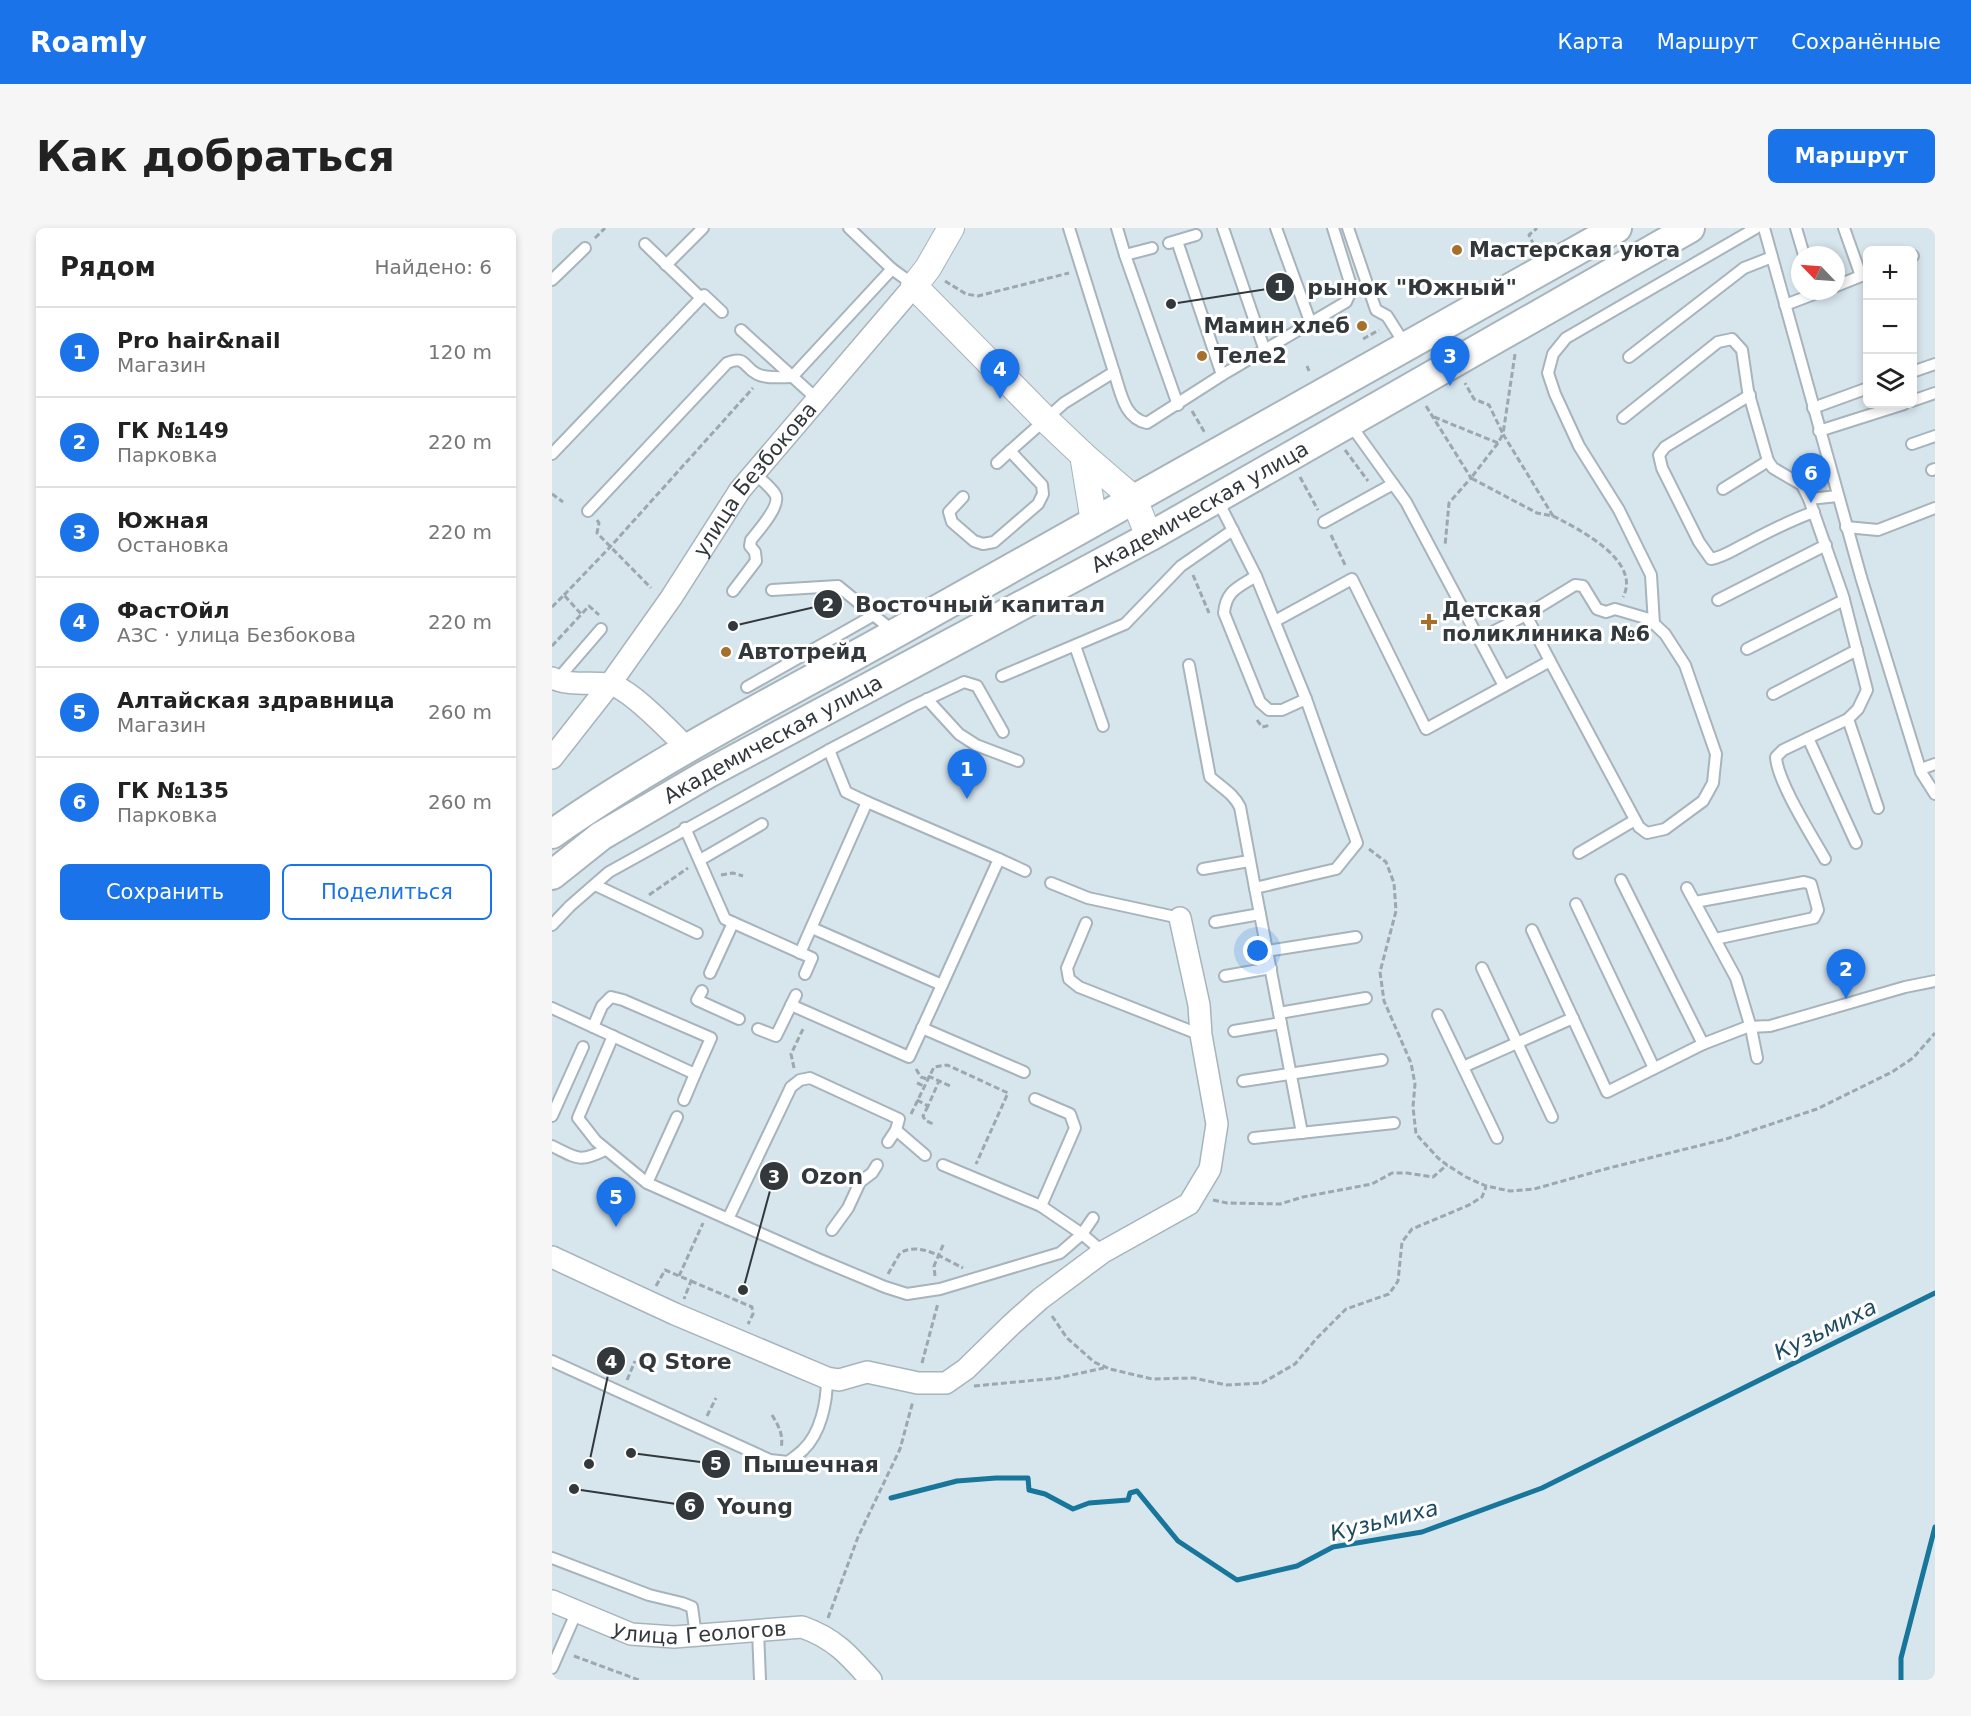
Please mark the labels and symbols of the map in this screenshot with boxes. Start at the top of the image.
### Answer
place label: Мастерская уюта [1469,238,1680,262]
marker: Мастерская уюта [1450,243,1464,257]
north arrow [1791,246,1845,300]
callout: рынок "Южный" [1265,267,1529,307]
text: рынок "Южный" [1307,275,1517,300]
text: 1 [1274,276,1286,297]
place label: Мамин хлеб [1203,314,1350,338]
marker: Мамин хлеб [1355,319,1369,333]
pin: 3 [1430,336,1470,386]
place label: Теле2 [1214,344,1287,368]
marker: Теле2 [1195,349,1209,363]
pin: 4 [980,350,1020,399]
street label: улица Безбокова [688,397,822,561]
street label: Академическая улица [1087,436,1313,578]
pin: 6 [1792,454,1830,503]
callout: Восточный капитал [813,584,1117,624]
text: Восточный капитал [855,592,1105,617]
text: 2 [822,594,834,615]
place label: Детская поликлиника №6 [1442,598,1650,646]
marker: Детская поликлиника №6 [1420,613,1438,631]
place label: Автотрейд [738,640,867,664]
marker: Автотрейд [719,645,733,659]
street label: Академическая улица [659,670,887,809]
pin: 1 [948,750,986,799]
your location [1243,936,1272,965]
pin: 2 [1826,950,1866,999]
callout: Ozon [759,1156,875,1196]
text: Ozon [801,1164,863,1189]
text: 3 [768,1166,780,1187]
pin: 5 [596,1178,636,1227]
water label: Кузьмиха [1770,1294,1880,1365]
callout: Q Store [596,1341,744,1381]
text: Q Store [638,1349,732,1374]
text: 4 [605,1351,617,1372]
callout: Пышечная [701,1444,891,1484]
text: Пышечная [743,1452,879,1477]
text: 5 [710,1453,722,1474]
callout: Young [675,1486,805,1526]
text: Young [716,1494,793,1519]
text: 6 [684,1495,696,1516]
water label: Кузьмиха [1327,1495,1441,1546]
street label: улица Геологов [609,1616,787,1649]

